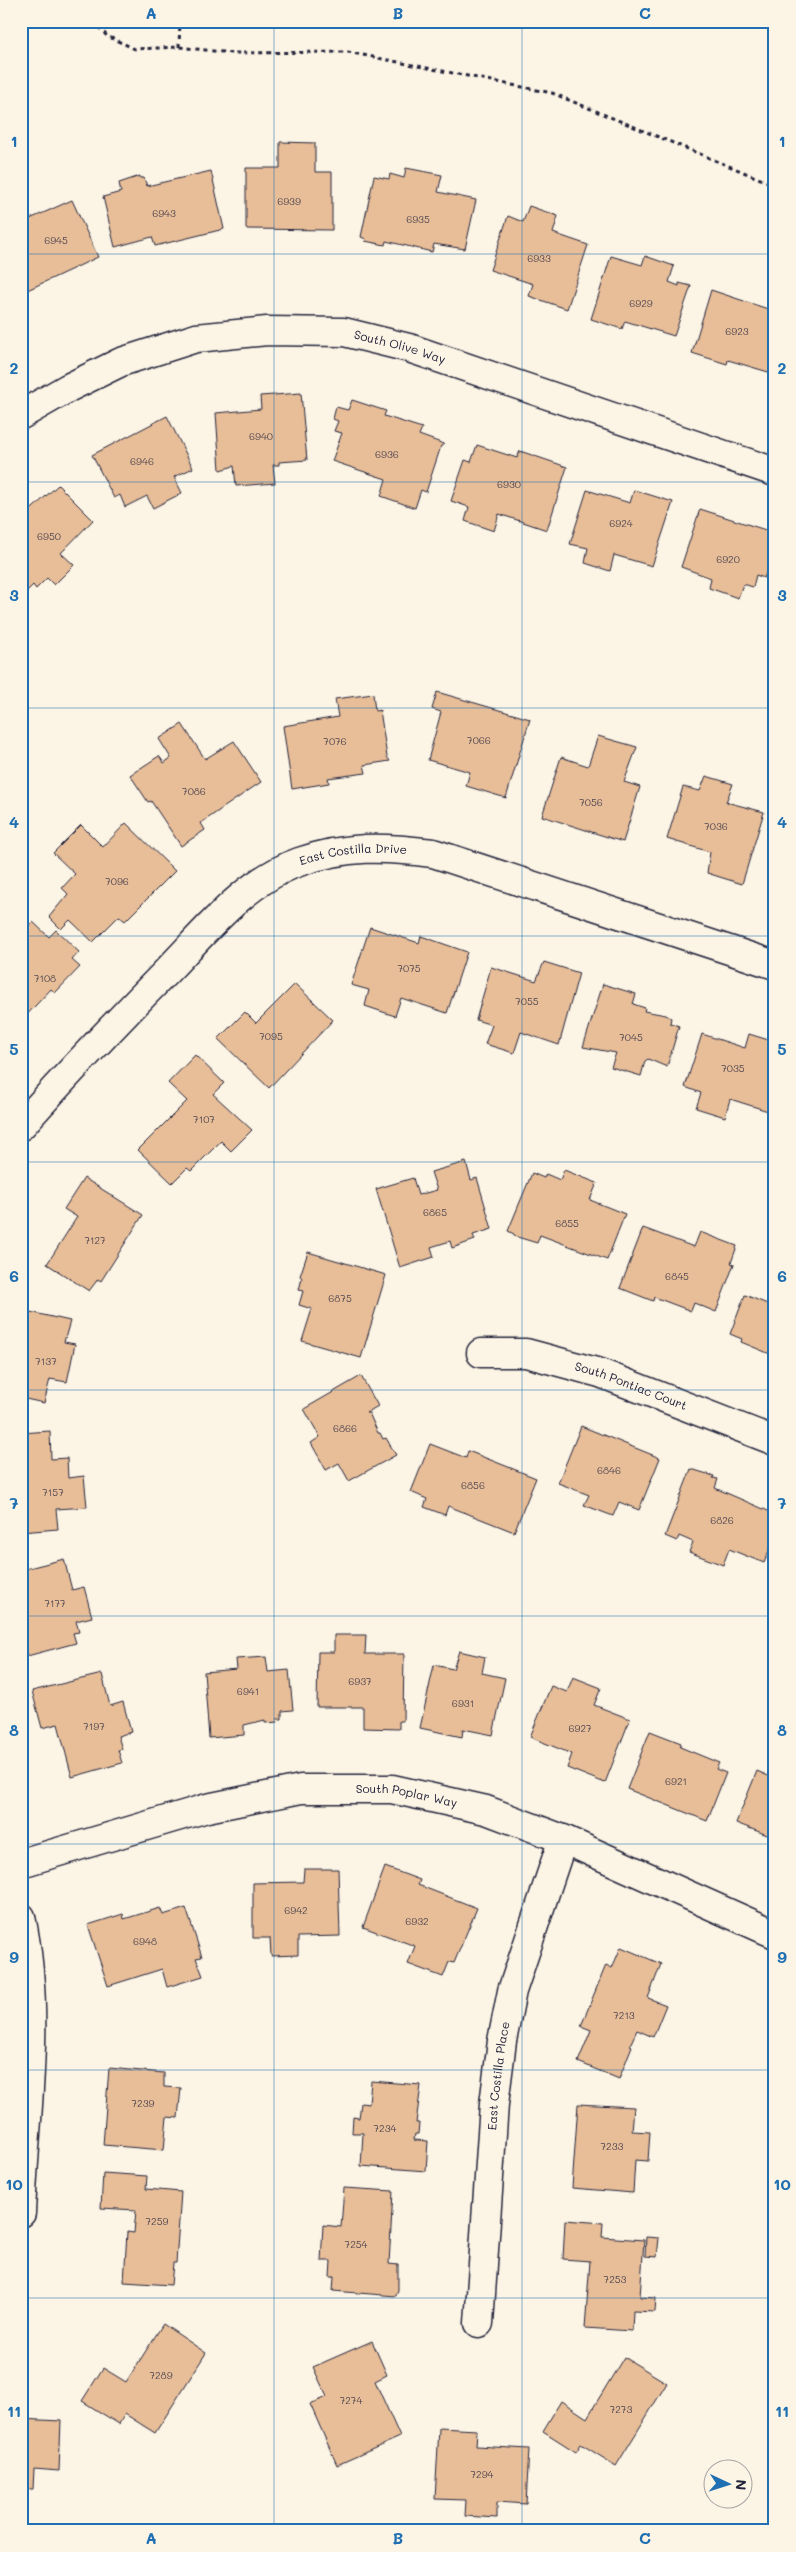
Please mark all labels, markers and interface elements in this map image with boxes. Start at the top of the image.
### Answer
text: A [145,2,157,23]
text: B [393,2,403,23]
text: C [639,2,651,23]
text: 1 [10,130,18,151]
text: 1 [778,130,786,151]
house number: 6939 [277,194,301,208]
house number: 6943 [152,206,176,220]
house number: 6935 [406,212,430,226]
house number: 6945 [44,233,68,247]
house number: 6933 [527,251,551,265]
house number: 6929 [629,296,653,310]
house number: 6923 [725,324,749,338]
street label: South Olive Way [352,326,448,367]
text: 2 [10,357,19,378]
text: 2 [778,357,787,378]
house number: 6940 [249,429,273,443]
house number: 6936 [375,447,399,461]
house number: 6946 [130,454,154,468]
house number: 6930 [497,477,521,491]
house number: 6924 [609,516,633,530]
house number: 6950 [37,529,61,543]
house number: 6920 [716,552,740,566]
text: 3 [9,584,19,605]
text: 3 [777,584,787,605]
house number: 7066 [467,733,491,747]
house number: 7076 [323,734,347,748]
house number: 7086 [182,784,206,798]
house number: 7056 [579,795,603,809]
text: 4 [9,811,19,832]
text: 4 [777,811,787,832]
house number: 7036 [704,819,728,833]
street label: East Costilla Drive [297,840,408,868]
house number: 7096 [105,874,129,888]
house number: 7075 [397,961,421,975]
house number: 7108 [34,971,56,985]
house number: 7055 [515,994,539,1008]
house number: 7095 [259,1029,283,1043]
house number: 7045 [619,1030,643,1044]
text: 5 [9,1038,19,1059]
text: 5 [777,1038,787,1059]
house number: 7035 [721,1061,745,1075]
house number: 7107 [193,1112,215,1126]
house number: 6865 [423,1205,447,1219]
house number: 6855 [555,1216,579,1230]
house number: 7127 [84,1233,106,1247]
text: 6 [9,1265,19,1286]
text: 6 [777,1265,787,1286]
house number: 6845 [665,1269,689,1283]
house number: 6875 [328,1291,352,1305]
house number: 7137 [35,1354,57,1368]
street label: South Pontiac Court [573,1358,690,1413]
house number: 6866 [333,1421,357,1435]
house number: 6846 [597,1463,621,1477]
house number: 6856 [461,1478,485,1492]
house number: 7157 [42,1485,64,1499]
text: 7 [10,1492,19,1513]
text: 7 [778,1492,787,1513]
house number: 6826 [710,1513,734,1527]
house number: 7177 [44,1596,66,1610]
house number: 6937 [348,1674,372,1688]
house number: 6941 [237,1684,259,1698]
house number: 6931 [452,1696,474,1710]
text: 8 [9,1719,19,1740]
house number: 7197 [83,1719,105,1733]
text: 8 [777,1719,787,1740]
house number: 6927 [568,1721,592,1735]
house number: 6921 [665,1774,687,1788]
street label: South Poplar Way [356,1780,459,1810]
house number: 6942 [284,1903,308,1917]
house number: 6932 [405,1914,429,1928]
house number: 6948 [133,1934,157,1948]
text: 9 [9,1946,19,1967]
text: 9 [777,1946,787,1967]
house number: 7213 [613,2008,635,2022]
street label: East Costilla Place [483,2020,513,2131]
house number: 7239 [132,2096,155,2110]
house number: 7234 [374,2121,397,2135]
house number: 7233 [601,2139,624,2153]
text: 10 [5,2173,23,2194]
text: 10 [773,2173,791,2194]
house number: 7259 [146,2214,169,2228]
house number: 7254 [345,2237,368,2251]
house number: 7253 [604,2272,627,2286]
house number: 7289 [149,2368,173,2382]
house number: 7274 [340,2393,362,2407]
text: 11 [7,2400,21,2421]
text: 11 [775,2400,789,2421]
house number: 7273 [610,2402,632,2416]
north arrow [704,2460,754,2510]
house number: 7294 [471,2467,494,2481]
text: N [732,2479,751,2491]
text: A [145,2527,157,2548]
text: B [393,2527,403,2548]
text: C [639,2527,651,2548]

